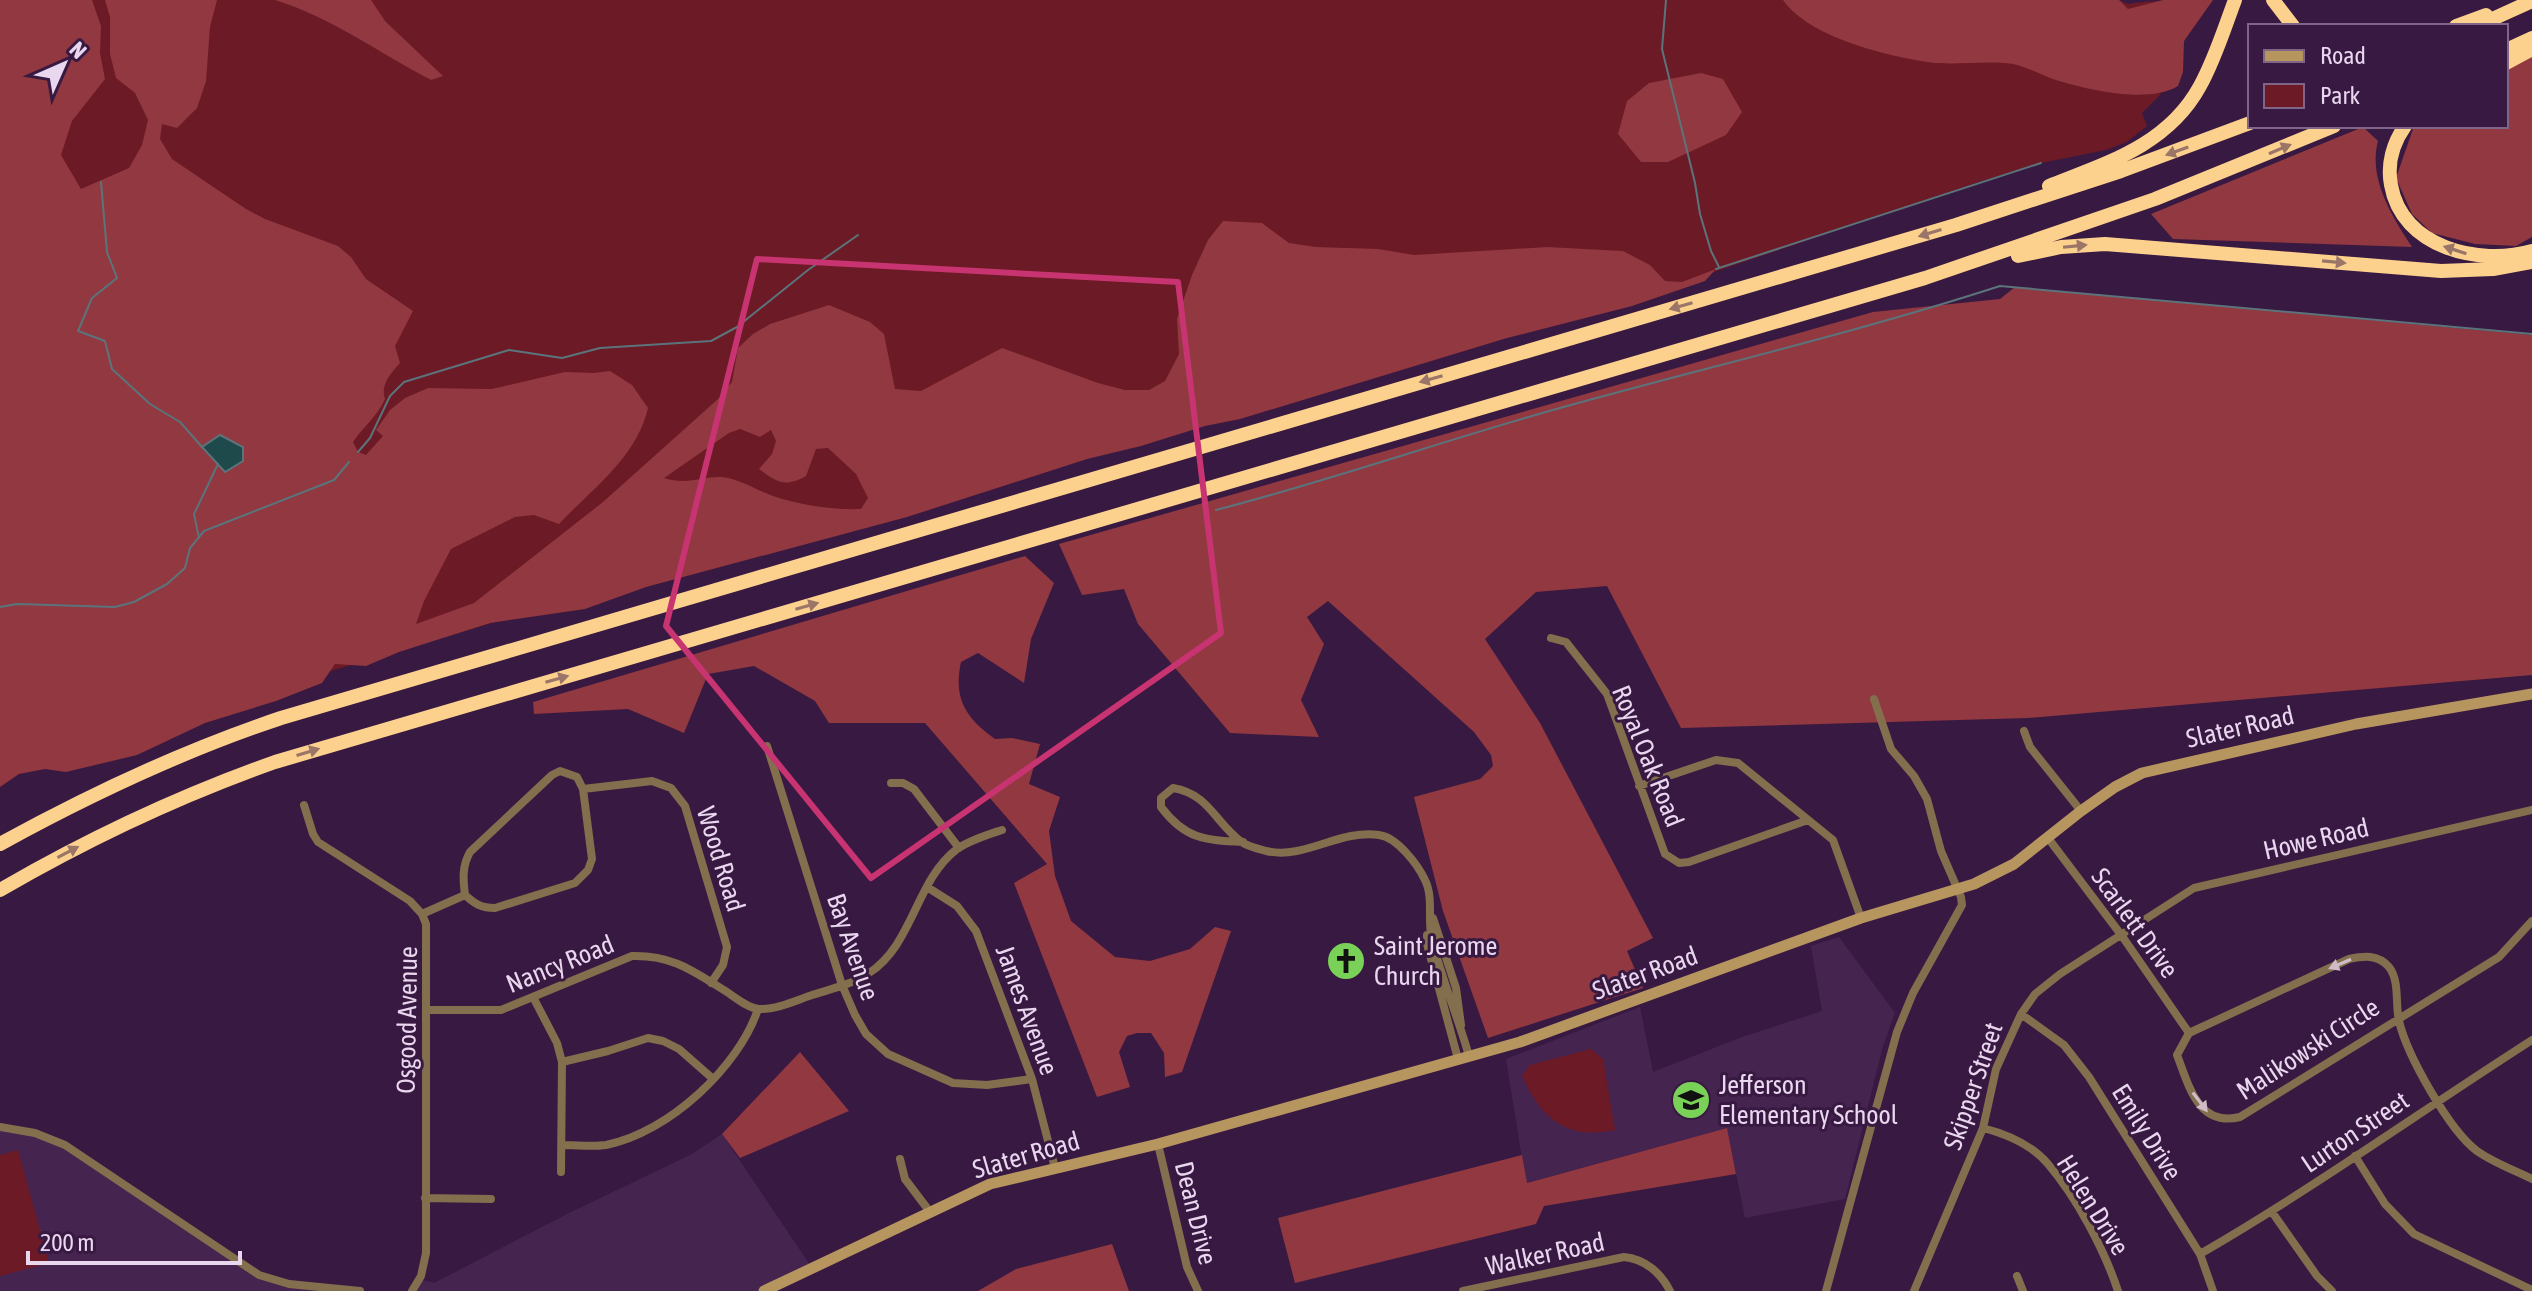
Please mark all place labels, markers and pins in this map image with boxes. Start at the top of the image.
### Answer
place label: Saint Jerome Church [1374,931,1497,991]
church icon: Saint Jerome Church [1325,940,1367,982]
place label: Jefferson Elementary School [1719,1070,1898,1130]
school or university icon: Jefferson Elementary School [1670,1079,1712,1121]

